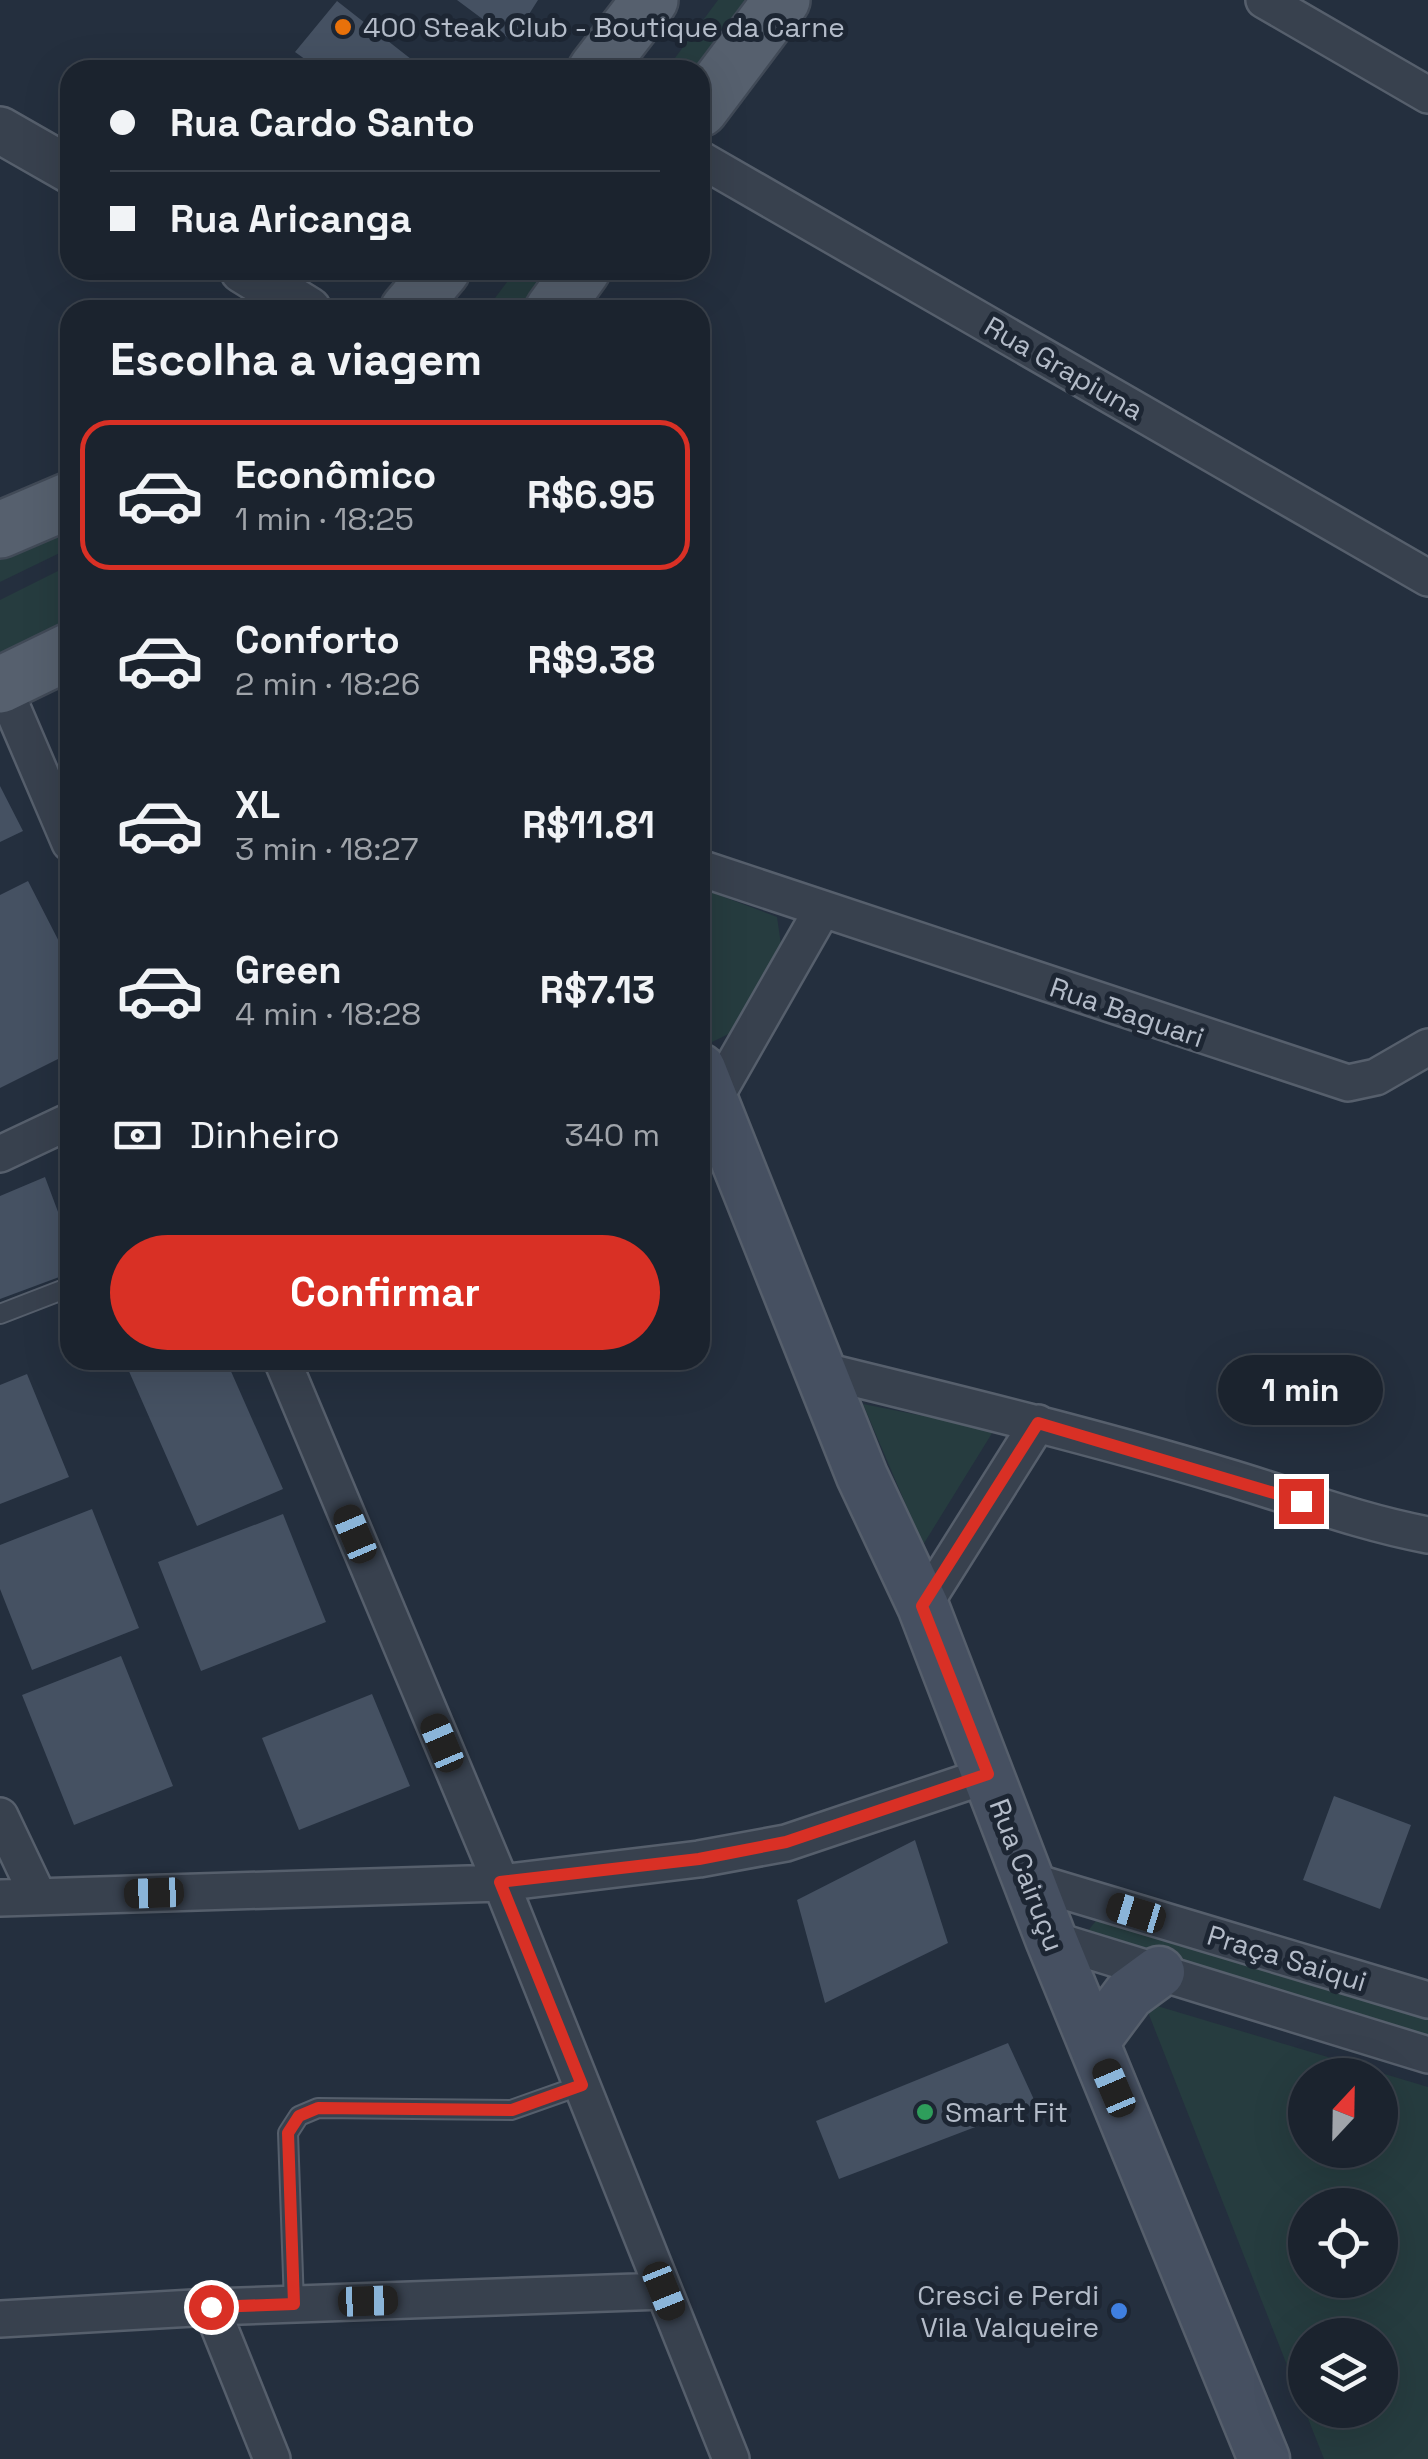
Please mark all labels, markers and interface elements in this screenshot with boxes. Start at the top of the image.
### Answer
place label: 400 Steak Club - Boutique da Carne [363,9,845,45]
marker: 400 Steak Club - Boutique da Carne [332,16,354,38]
text: Rua Cardo Santo [170,99,475,147]
text: Rua Aricanga [170,195,412,243]
street label: Rua Grapiuna [978,308,1150,428]
text: Escolha a viagem [110,331,482,388]
icon: car [115,450,205,540]
text: Econômico [235,451,436,499]
text: R$6.95 [527,471,655,519]
text: 1 min · 18:25 [235,499,414,539]
icon: car [115,615,205,705]
text: Conforto [235,616,400,664]
text: R$9.38 [528,636,655,684]
text: 2 min · 18:26 [235,664,420,704]
icon: car [115,780,205,870]
text: XL [235,781,280,829]
text: R$11.81 [522,801,655,849]
text: 3 min · 18:27 [235,829,418,869]
icon: car [115,945,205,1035]
text: Green [235,946,342,994]
text: R$7.13 [540,966,655,1014]
street label: Rua Baguari [1045,969,1209,1055]
text: 4 min · 18:28 [235,994,421,1034]
icon: cash [110,1108,165,1163]
text: Dinheiro [190,1111,340,1159]
text: 340 m [564,1115,660,1155]
button: Confirmar [110,1235,660,1350]
callout: 1 min [1218,1356,1384,1426]
text: 1 min [1261,1370,1340,1410]
route end [1279,1479,1324,1524]
car [329,1501,381,1567]
car [416,1710,468,1776]
street label: Rua Cairuçu [981,1794,1073,1956]
car [123,1877,185,1909]
car [1103,1890,1169,1936]
street label: Praça Saiqui [1203,1917,1371,1999]
car [1088,2055,1140,2121]
north arrow [1288,2058,1398,2168]
map controls [1288,2058,1398,2428]
place label: Smart Fit [945,2094,1068,2130]
marker: Smart Fit [914,2101,936,2123]
button: locate [1288,2188,1398,2298]
car [639,2258,689,2324]
place label: Cresci e Perdi Vila Valqueire [917,2277,1099,2345]
route start [189,2285,234,2330]
car [337,2285,399,2317]
marker: Cresci e Perdi Vila Valqueire [1108,2300,1130,2322]
button: layers [1288,2318,1398,2428]

